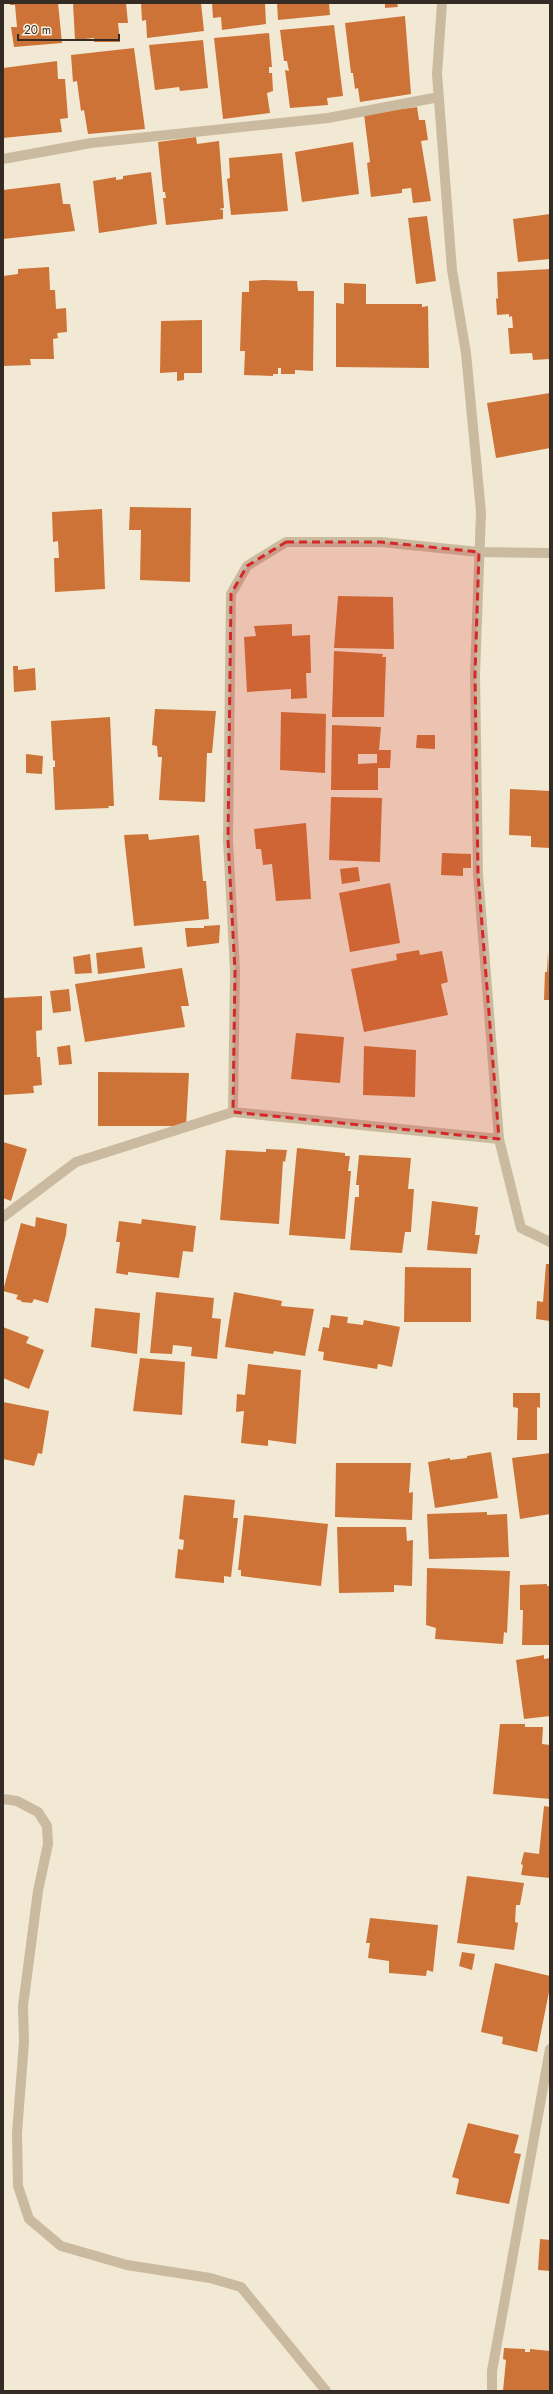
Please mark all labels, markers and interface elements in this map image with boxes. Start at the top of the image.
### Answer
scale bar [18,16,119,42]
text: 20 m [24,21,51,39]

